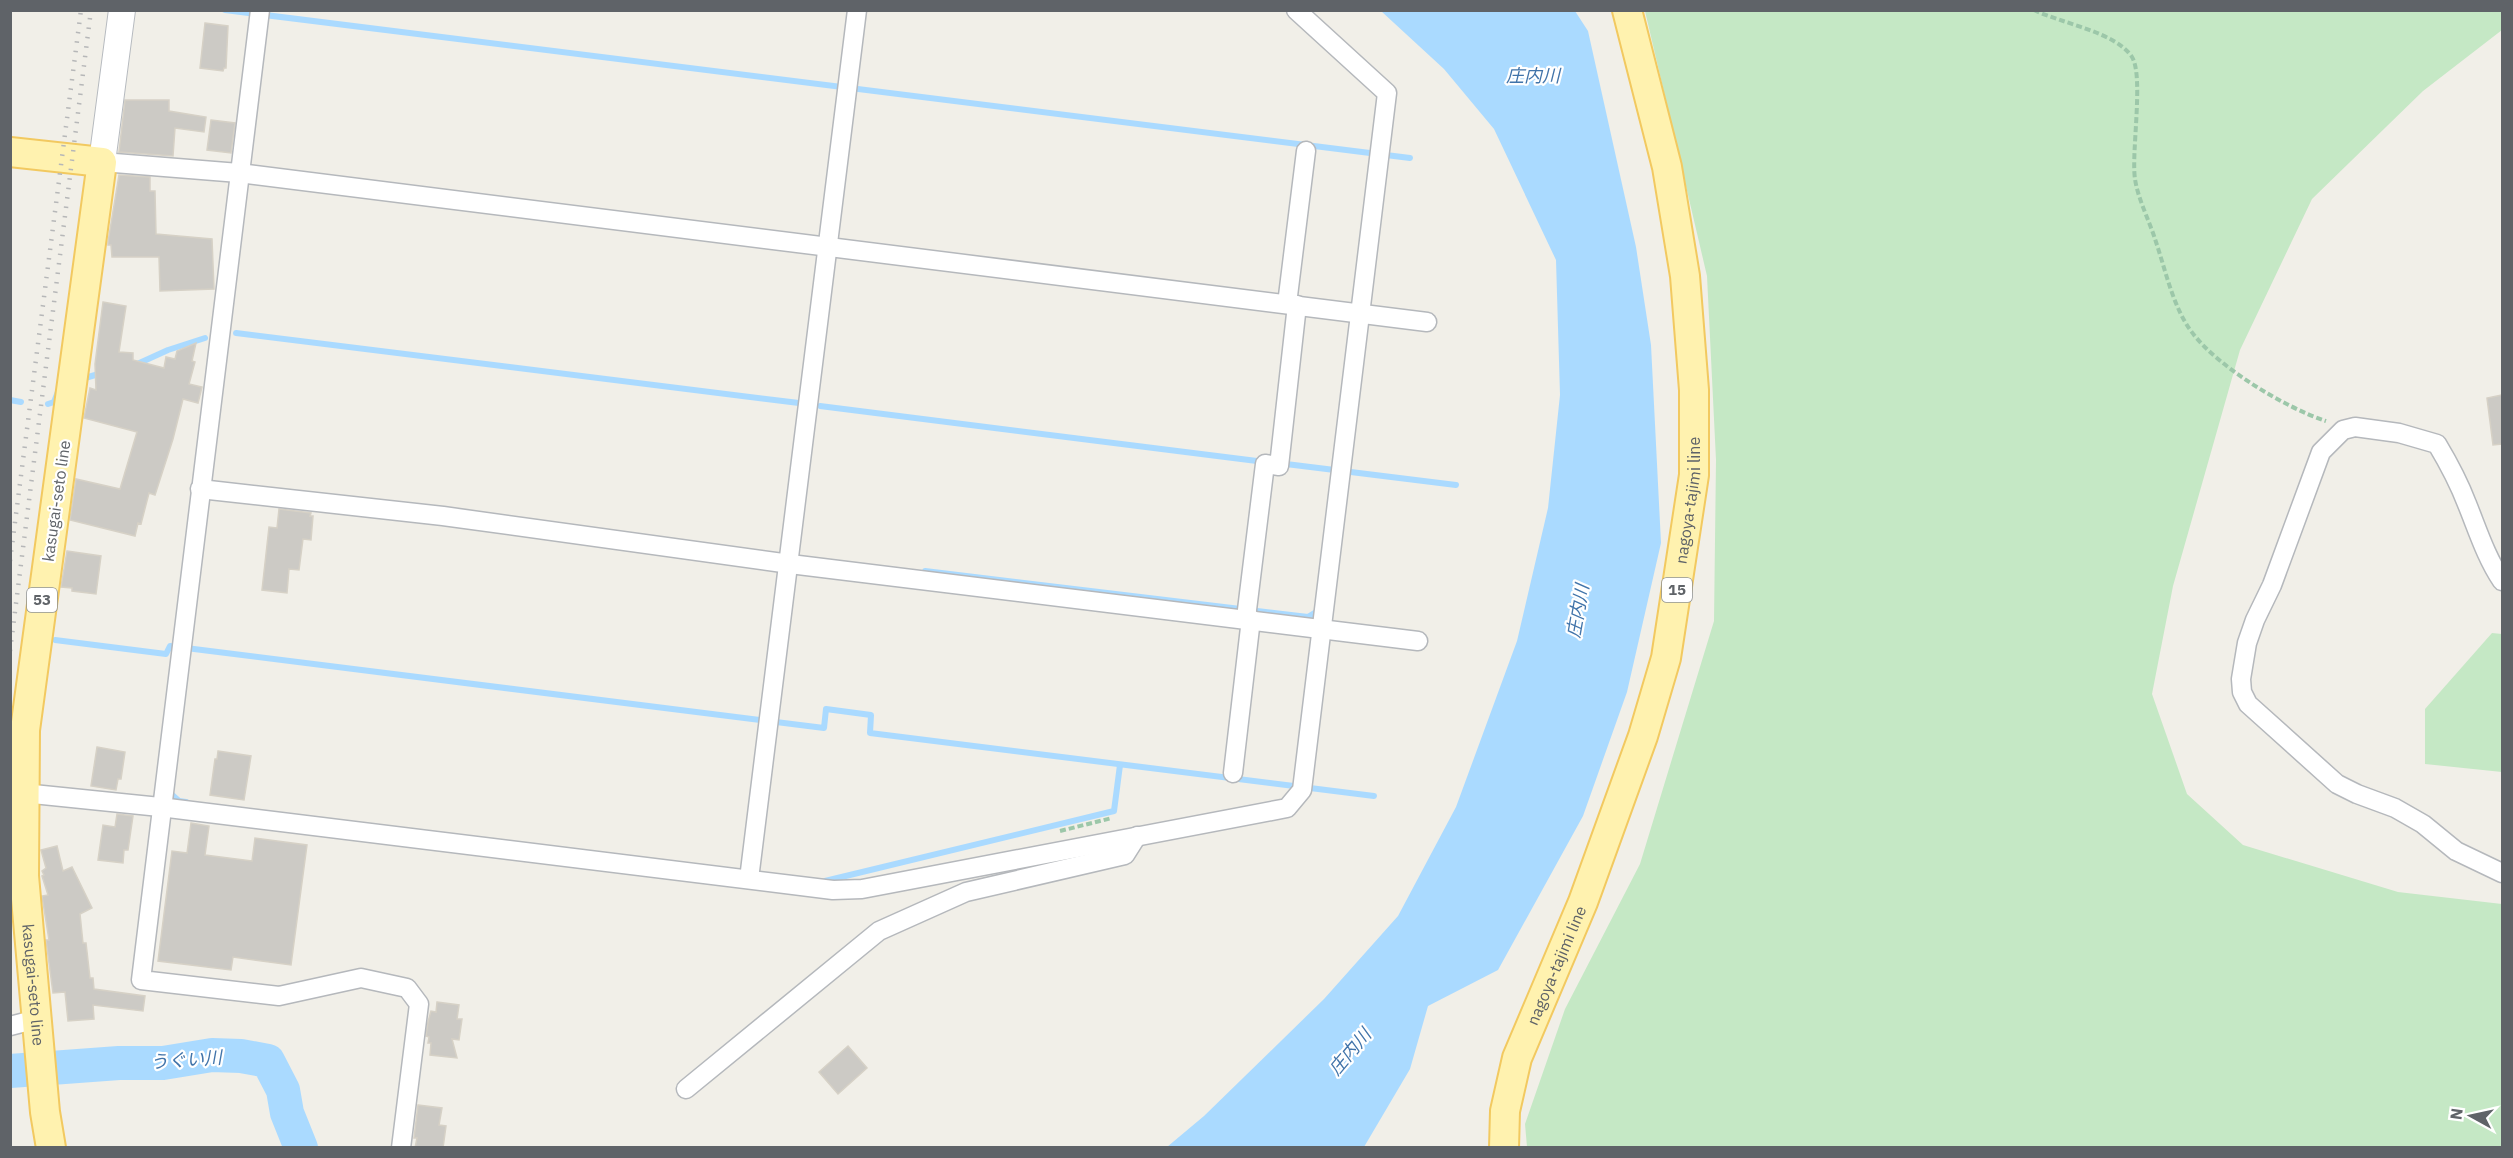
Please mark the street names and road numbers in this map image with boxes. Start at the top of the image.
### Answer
street label: nagoya-tajimi line [1671,437,1705,565]
street label: kasugai-seto line [38,439,74,563]
road number: 15 [1662,578,1692,602]
road number: 53 [27,588,57,612]
street label: nagoya-tajimi line [1522,902,1590,1028]
street label: kasugai-seto line [18,923,49,1047]

